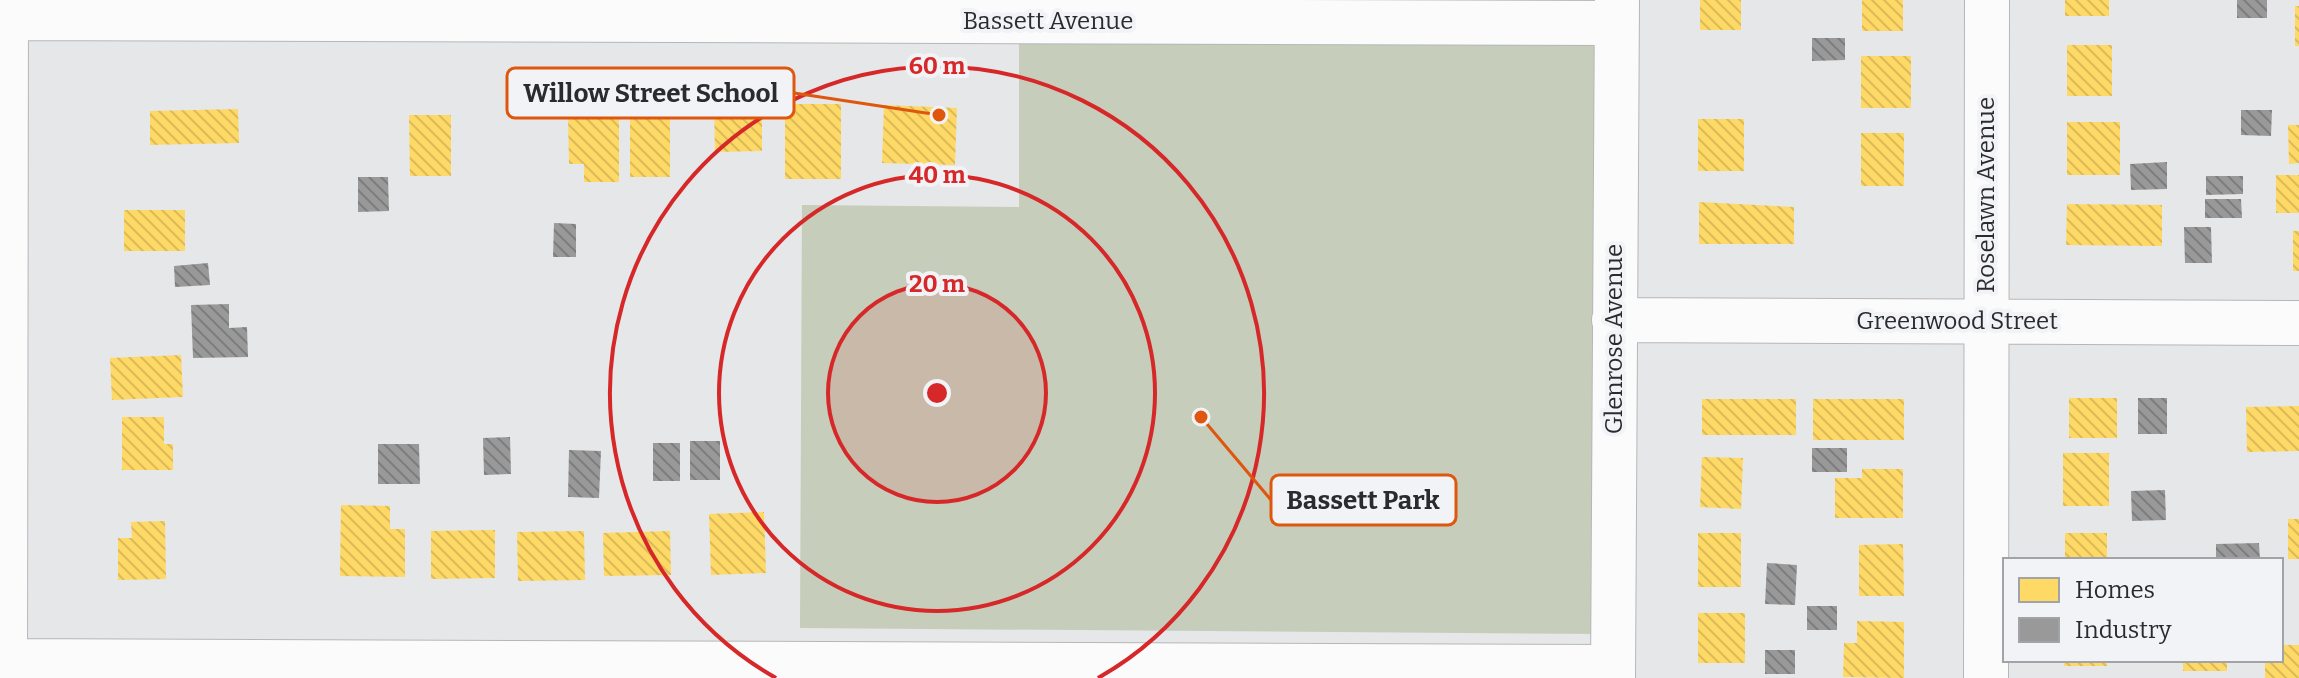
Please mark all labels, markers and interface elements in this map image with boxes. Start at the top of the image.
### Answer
street label: Bassett Avenue [963,7,1133,35]
text: 60 m [909,52,965,80]
callout: Willow Street School [507,68,794,118]
text: Willow Street School [523,78,779,109]
street label: Roselawn Avenue [1972,97,2000,293]
text: 40 m [908,161,966,189]
street label: Glenrose Avenue [1600,244,1628,434]
text: 20 m [909,270,965,298]
street label: Greenwood Street [1856,307,2058,335]
centre of rings [923,379,951,407]
callout: Bassett Park [1271,475,1456,525]
text: Bassett Park [1286,485,1440,516]
legend [2003,558,2283,662]
text: Homes [2075,576,2155,604]
text: Industry [2075,616,2172,644]

